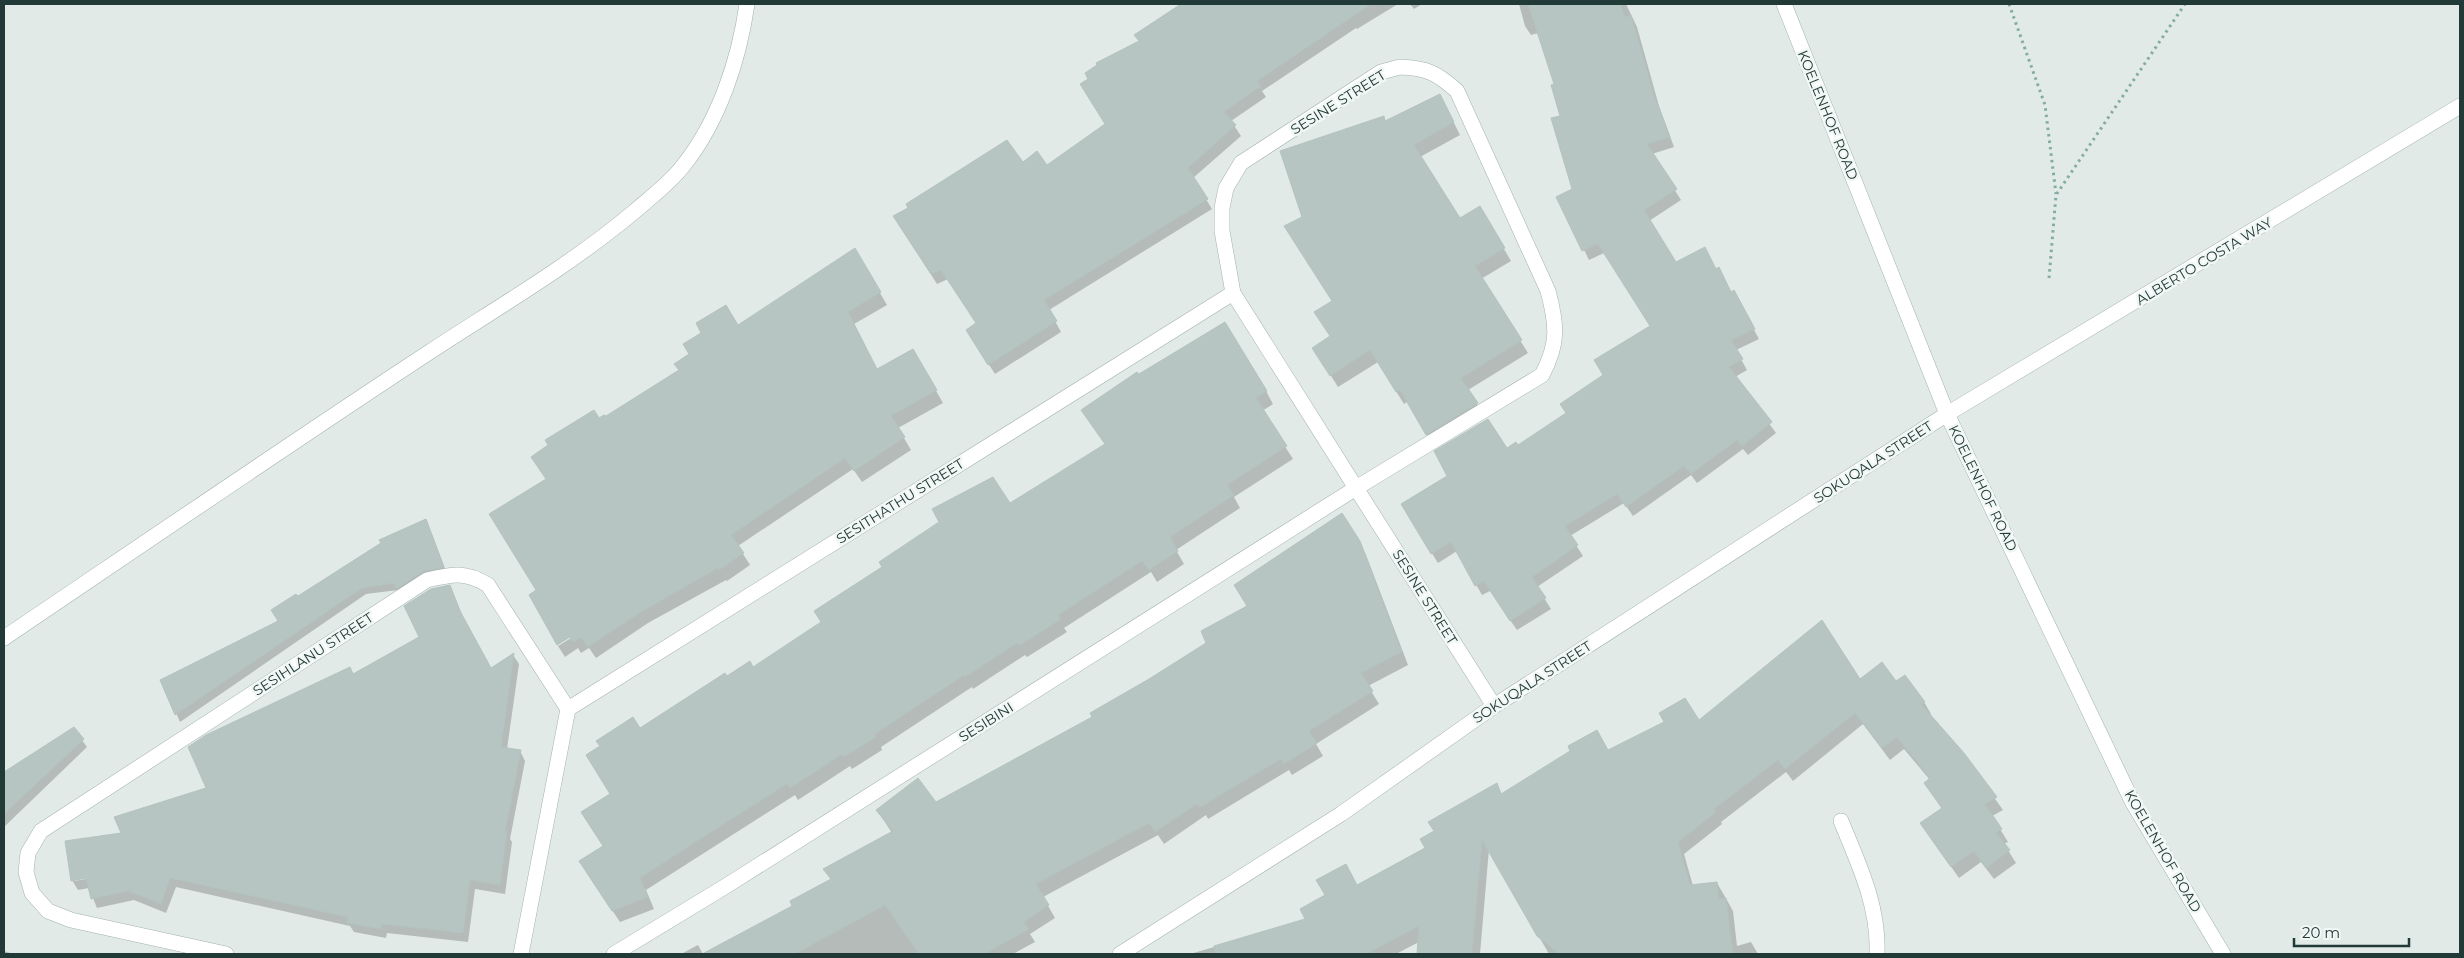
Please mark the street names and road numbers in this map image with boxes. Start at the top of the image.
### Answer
street label: KOELENHOF ROAD [1794,47,1862,183]
street label: SESINE STREET [1287,66,1389,138]
street label: ALBERTO COSTA WAY [2133,213,2275,309]
street label: SOKUQALA STREET [1810,417,1936,507]
street label: KOELENHOF ROAD [1945,422,2021,554]
street label: SESITHATHU STREET [833,454,967,548]
street label: SESINE STREET [1389,546,1461,648]
street label: SESIHLANU STREET [249,608,377,700]
street label: SOKUQALA STREET [1469,637,1595,727]
street label: SESIBINI [955,698,1017,746]
street label: KOELENHOF ROAD [2121,787,2205,915]

